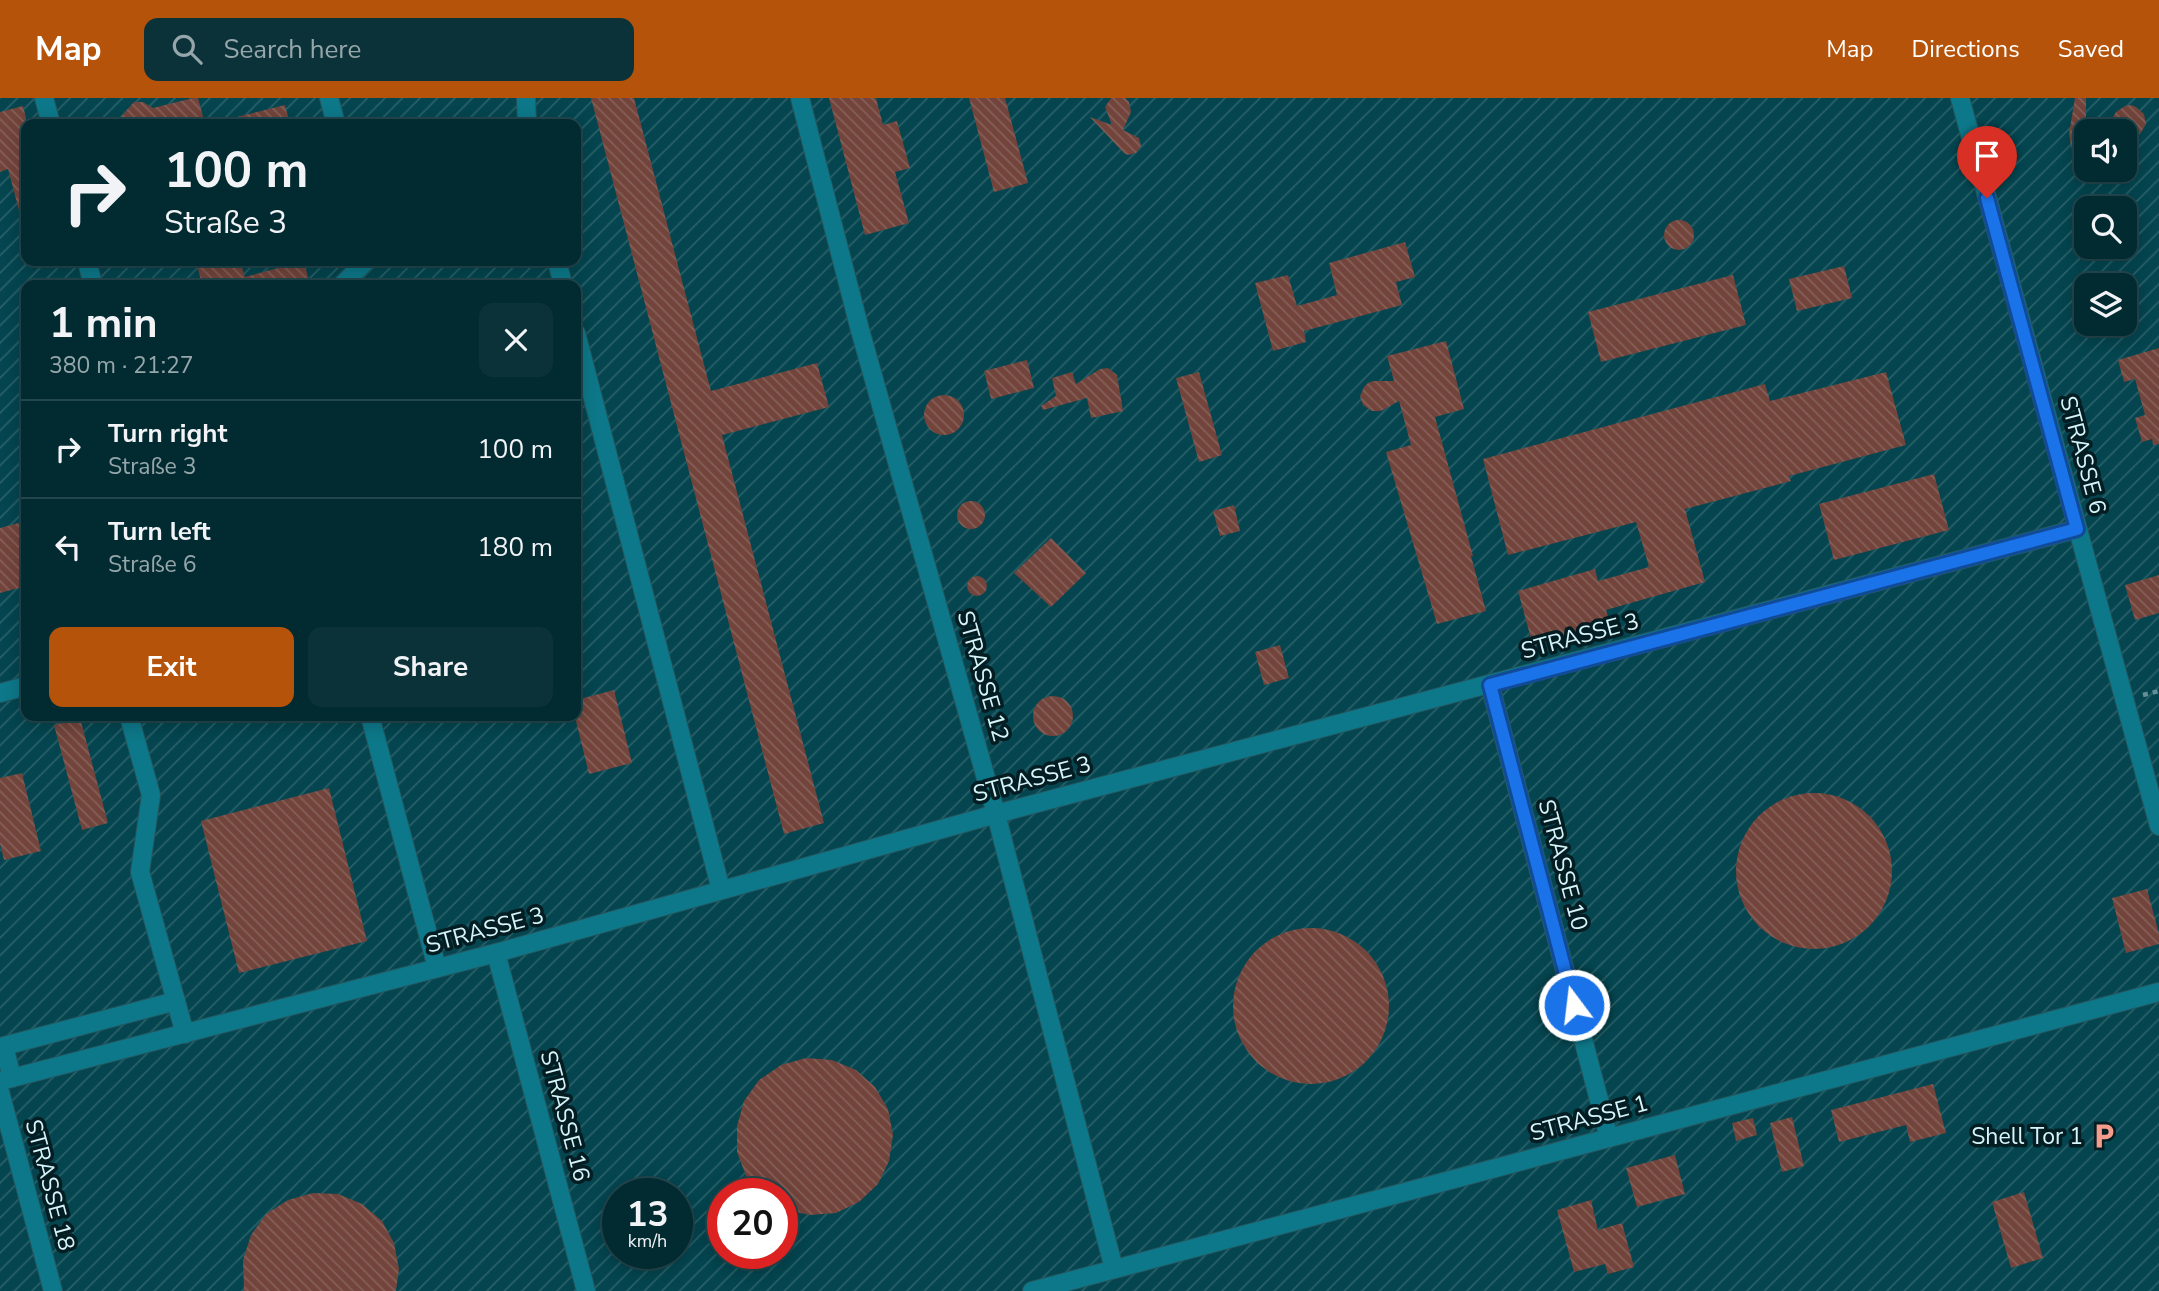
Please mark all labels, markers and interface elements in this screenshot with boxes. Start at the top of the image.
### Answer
search box [144,18,634,81]
text: Map [35,27,102,72]
icon: search [168,30,206,68]
text: Search here [224,32,361,67]
text: Map [1826,33,1873,65]
text: Directions [1911,33,2020,65]
text: Saved [2058,33,2124,65]
map controls [2074,119,2137,336]
button: sound [2074,119,2137,182]
pin [1957,126,2017,198]
text: 100 m [164,137,308,204]
icon: arrive [1968,137,2006,175]
icon: right [49,147,140,238]
button: search [2074,196,2137,259]
text: Straße 3 [164,201,287,244]
button: layers [2074,273,2137,336]
text: 1 min [49,295,158,352]
button: close [479,303,553,377]
text: 380 m · 21:27 [49,350,194,381]
street label: STRASSE 6 [2052,393,2114,517]
text: Turn right [108,416,227,451]
icon: right [49,430,87,468]
text: 100 m [477,432,553,467]
text: Straße 3 [108,451,197,482]
text: Turn left [108,514,211,549]
icon: left [49,528,87,566]
text: 180 m [477,530,553,565]
text: Straße 6 [108,549,197,580]
street label: STRASSE 3 [1518,605,1642,667]
street label: STRASSE 12 [950,607,1016,745]
button: Exit [49,627,294,707]
button: Share [308,627,553,707]
street label: STRASSE 3 [970,748,1094,810]
street label: STRASSE 10 [1531,796,1595,934]
street label: STRASSE 3 [423,899,547,961]
position arrow [1537,968,1611,1042]
street label: STRASSE 16 [533,1047,597,1185]
street label: STRASSE 1 [1527,1087,1651,1149]
street label: STRASSE 18 [18,1116,82,1254]
place label: Shell Tor 1 [1971,1121,2083,1152]
parking icon: Shell Tor 1 [2089,1121,2119,1151]
speed limit sign: 20 [707,1178,798,1269]
text: 13 [626,1191,669,1238]
text: km/h [628,1229,667,1253]

